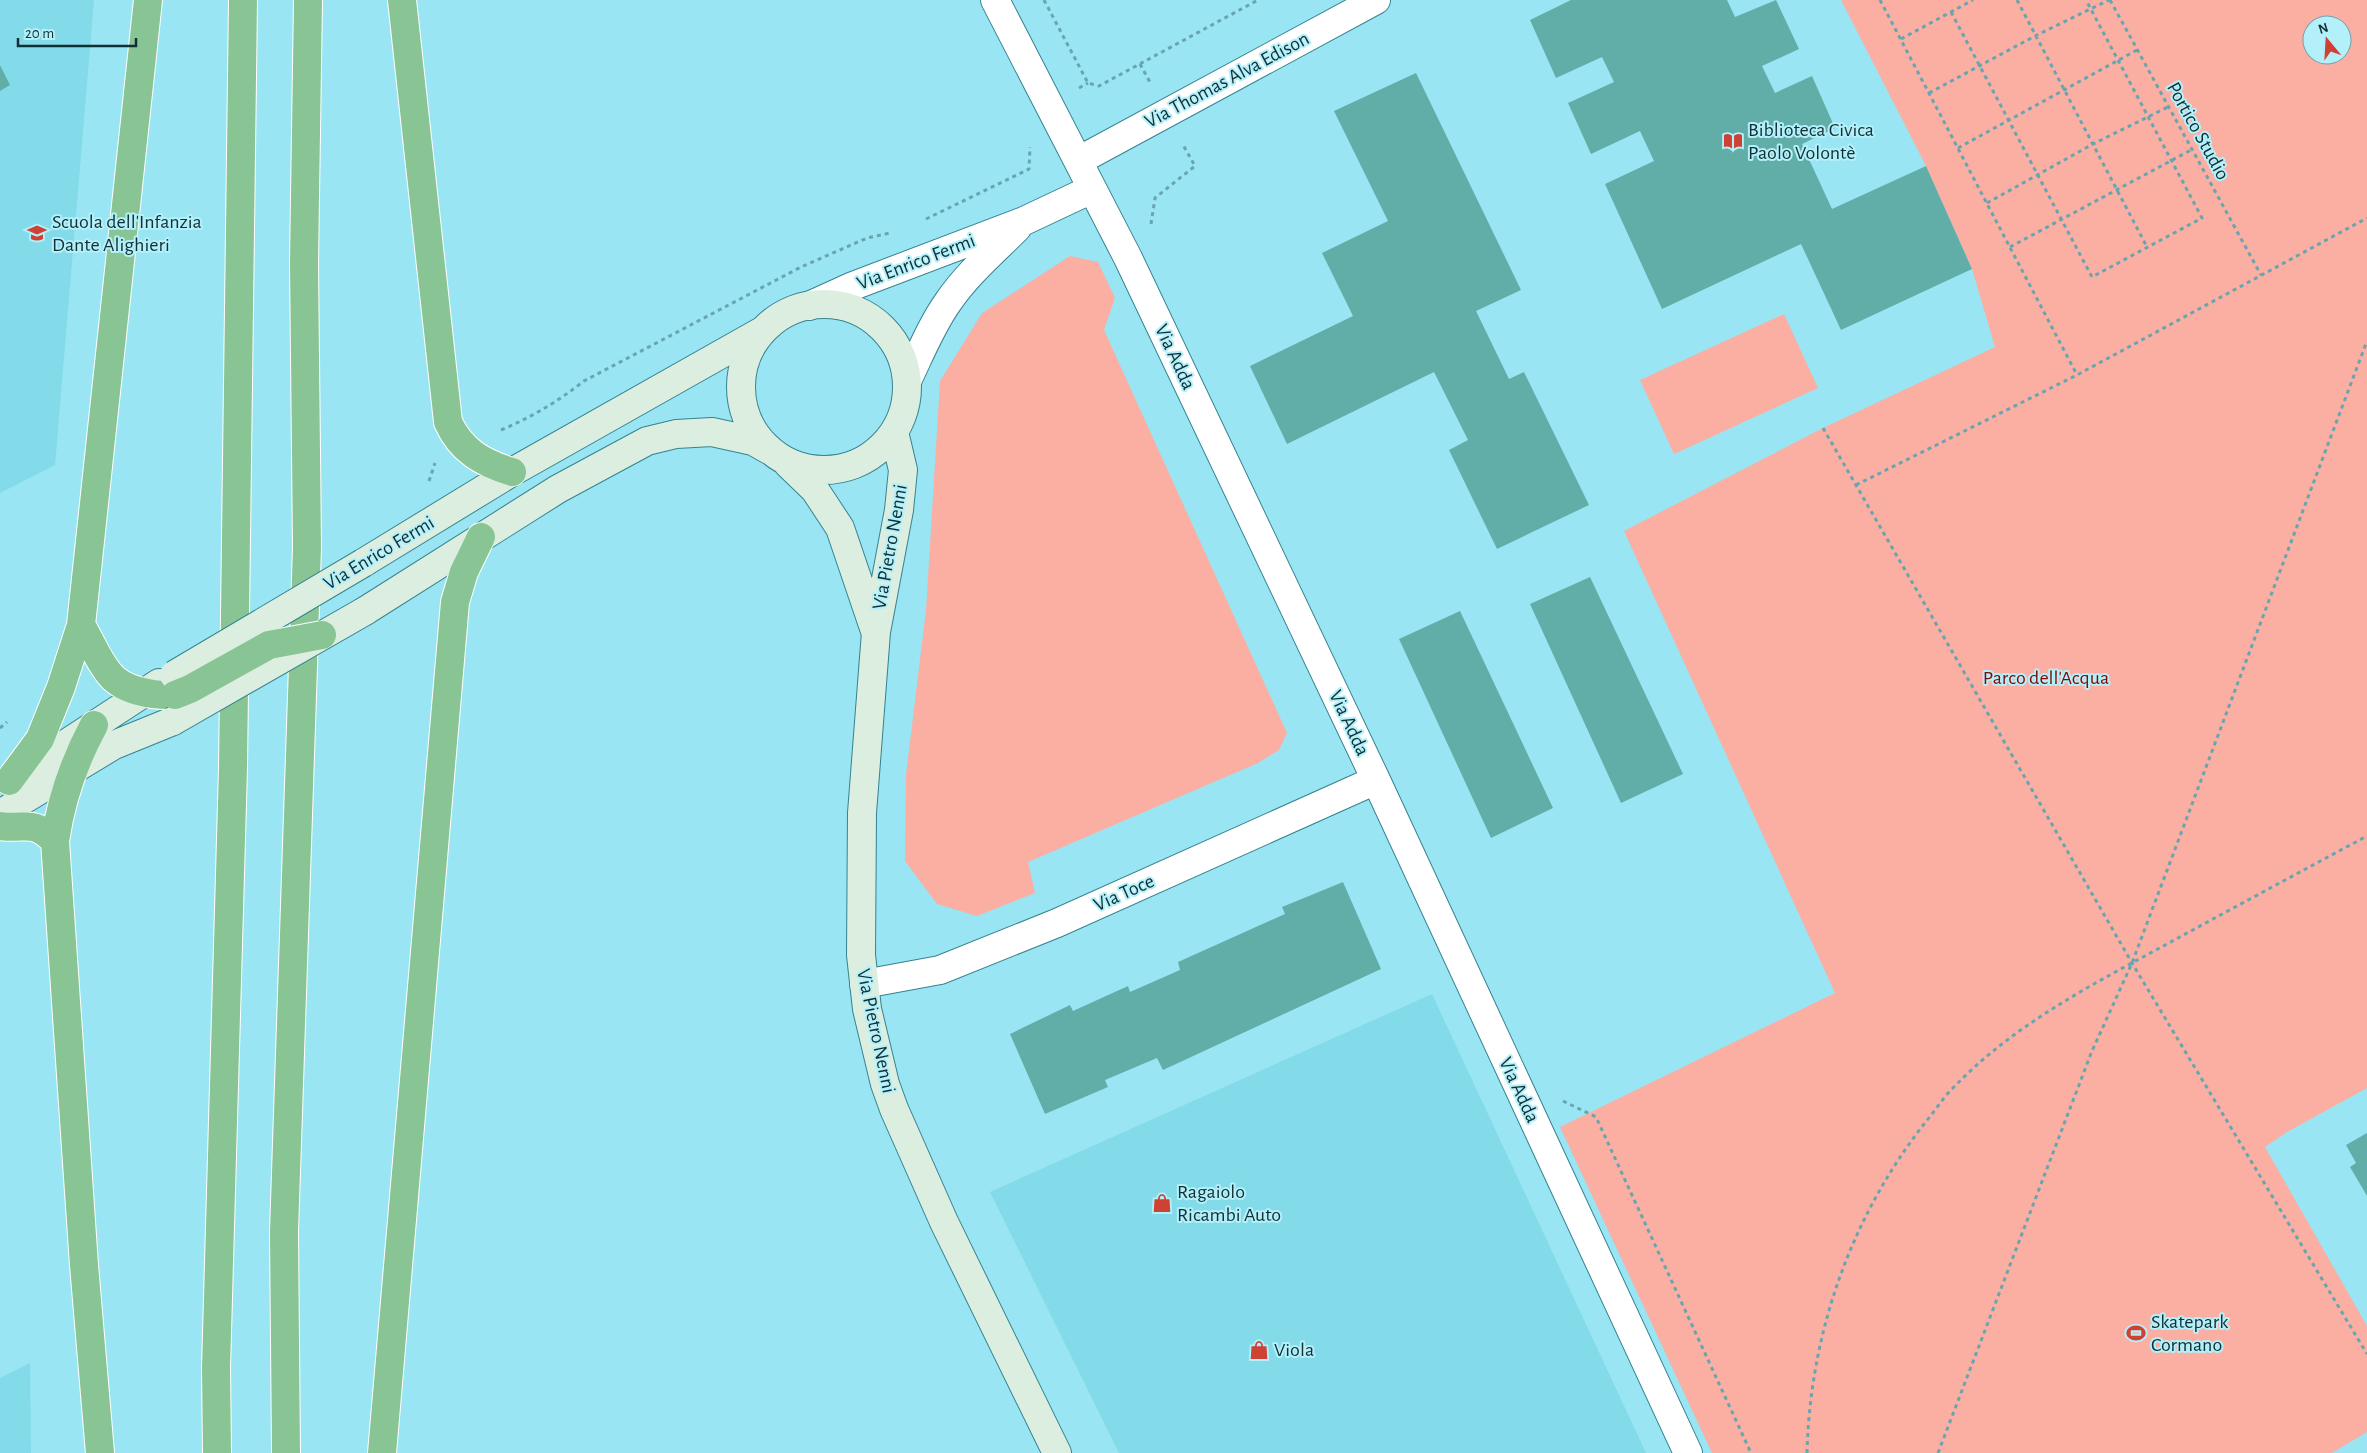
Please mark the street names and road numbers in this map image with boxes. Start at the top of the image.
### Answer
street label: Via Thomas Alva Edison [1141,28,1313,132]
street label: Portico Studio [2163,79,2233,183]
street label: Via Enrico Fermi [854,230,978,294]
street label: Via Adda [1151,321,1199,393]
street label: Via Pietro Nenni [869,483,911,611]
street label: Via Enrico Fermi [320,512,438,594]
street label: Via Adda [1325,687,1373,759]
street label: Via Toce [1091,871,1157,915]
street label: Via Pietro Nenni [853,967,899,1095]
street label: Via Adda [1495,1054,1543,1126]

